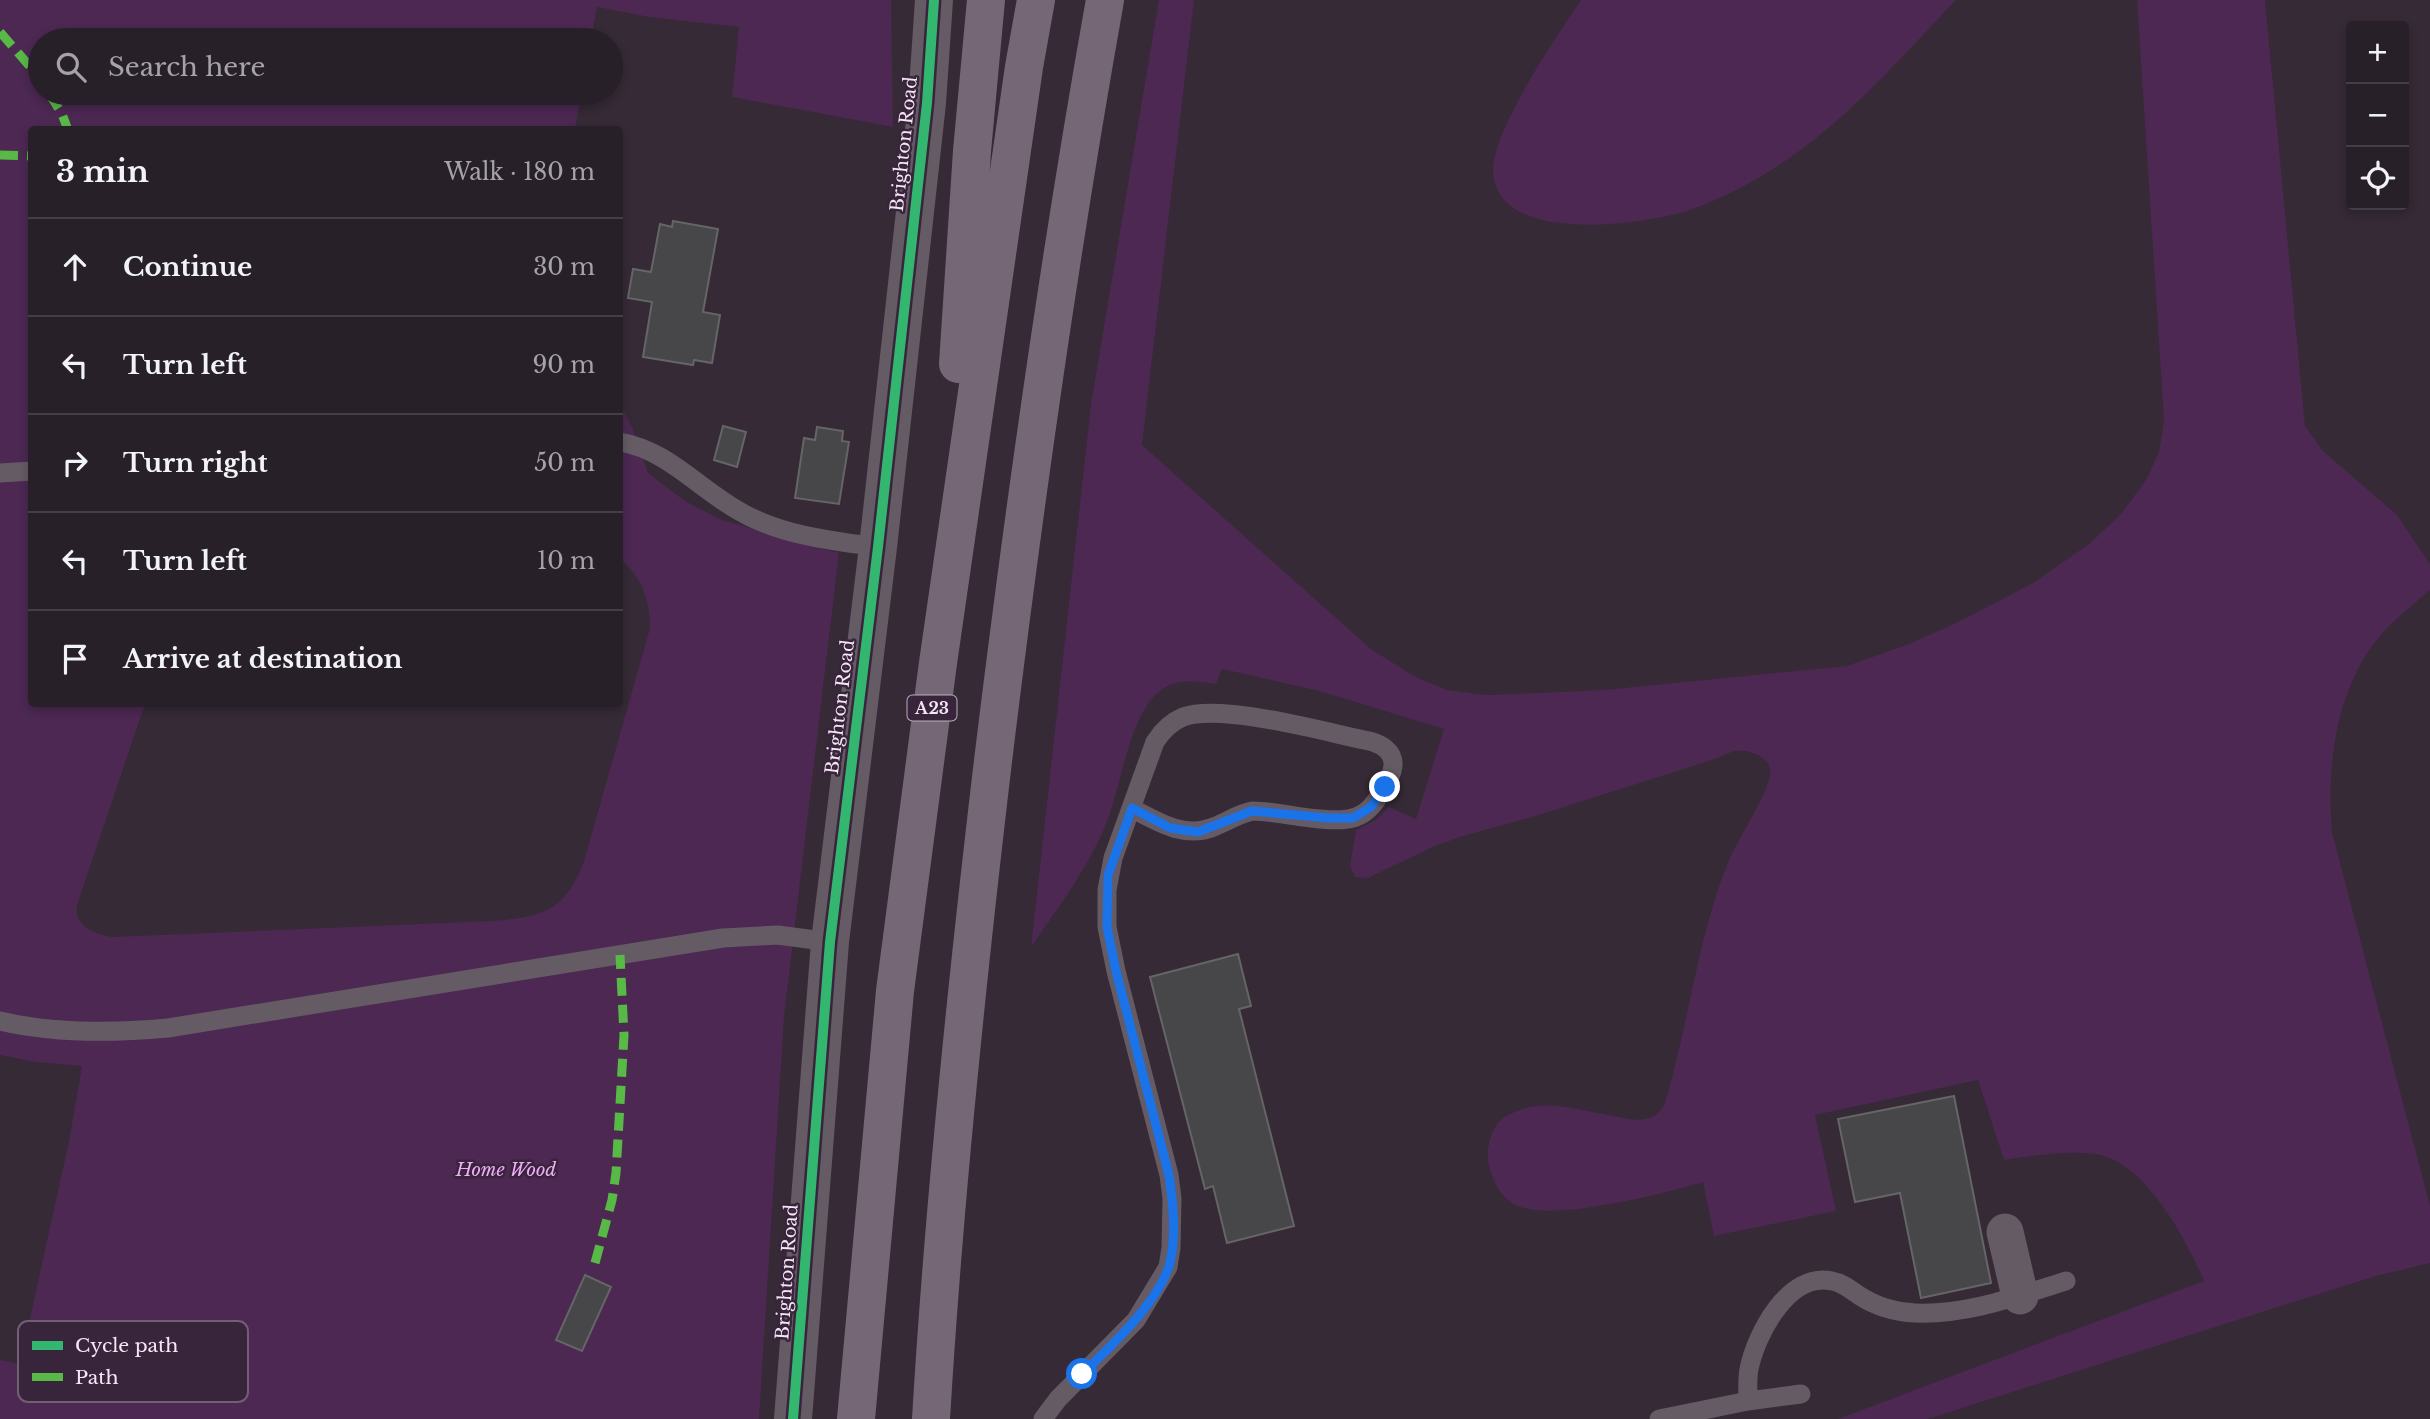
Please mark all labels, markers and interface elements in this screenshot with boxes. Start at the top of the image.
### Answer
map controls [2346,21,2409,210]
button: + [2346,21,2409,84]
search box [28,28,623,105]
icon: search [52,48,90,86]
text: Search here [108,51,265,83]
street label: Brighton Road [886,75,922,213]
button: − [2346,84,2409,147]
button: locate [2346,147,2409,210]
text: 3 min [56,153,149,190]
text: Walk · 180 m [444,158,595,186]
icon: ahead [56,248,94,286]
text: Continue [123,251,252,283]
text: 30 m [533,253,595,281]
icon: left [56,346,94,384]
text: Turn left [123,349,247,381]
text: 90 m [533,351,595,379]
icon: right [56,444,94,482]
text: Turn right [123,447,268,479]
text: 50 m [534,449,595,477]
icon: left [56,542,94,580]
text: Turn left [123,545,247,577]
text: 10 m [537,547,595,575]
street label: Brighton Road [821,638,859,776]
icon: arrive [56,640,94,678]
text: Arrive at destination [123,643,403,675]
road number: A23 [908,695,956,720]
route end [1369,771,1400,802]
park label: Home Wood [455,1159,556,1181]
street label: Brighton Road [771,1204,803,1340]
legend [18,1321,248,1402]
text: Cycle path [75,1334,178,1357]
route start [1066,1358,1097,1389]
text: Path [75,1366,119,1389]

